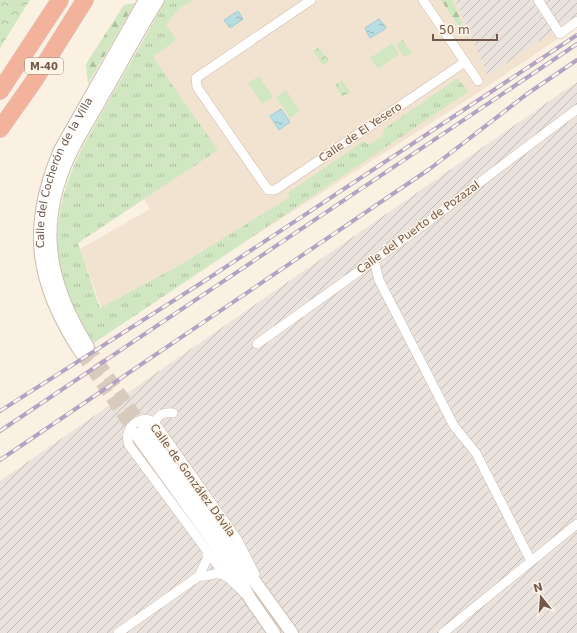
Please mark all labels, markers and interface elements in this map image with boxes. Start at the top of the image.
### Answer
scale bar [433,16,497,42]
text: 50 m [439,23,470,37]
road number: M-40 [25,58,63,74]
street label: Calle del Cocherón de la Villa [34,95,95,249]
street label: Calle de El Yesero [316,100,404,165]
street label: Calle del Puerto de Pozazal [354,178,482,276]
street label: Calle de González Dávila [147,421,238,539]
north arrow [521,577,561,617]
text: N [532,580,545,595]

